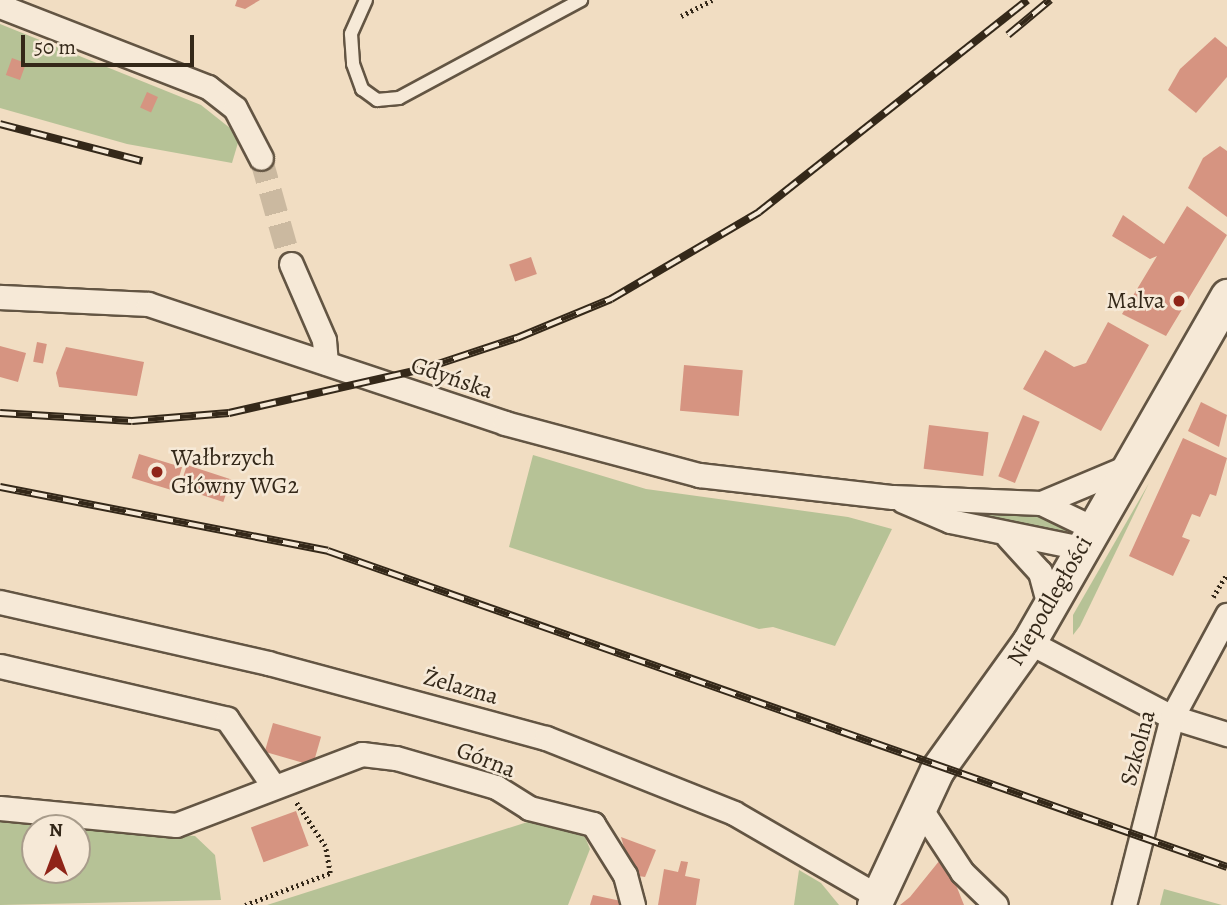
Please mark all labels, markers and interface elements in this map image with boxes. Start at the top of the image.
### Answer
scale bar [24,21,198,65]
text: 50 m [34,33,76,61]
place label: Malva [1106,287,1165,315]
marker: Malva [1171,293,1187,309]
street label: Gdyńska [407,351,497,405]
place label: Wałbrzych Główny WG2 [171,444,299,500]
marker: Wałbrzych Główny WG2 [149,464,165,480]
street label: Niepodległości [1001,531,1099,671]
street label: Żelazna [420,663,502,711]
street label: Szkolna [1114,707,1162,789]
street label: Górna [452,736,520,784]
north arrow [21,814,91,884]
text: N [49,817,63,843]

